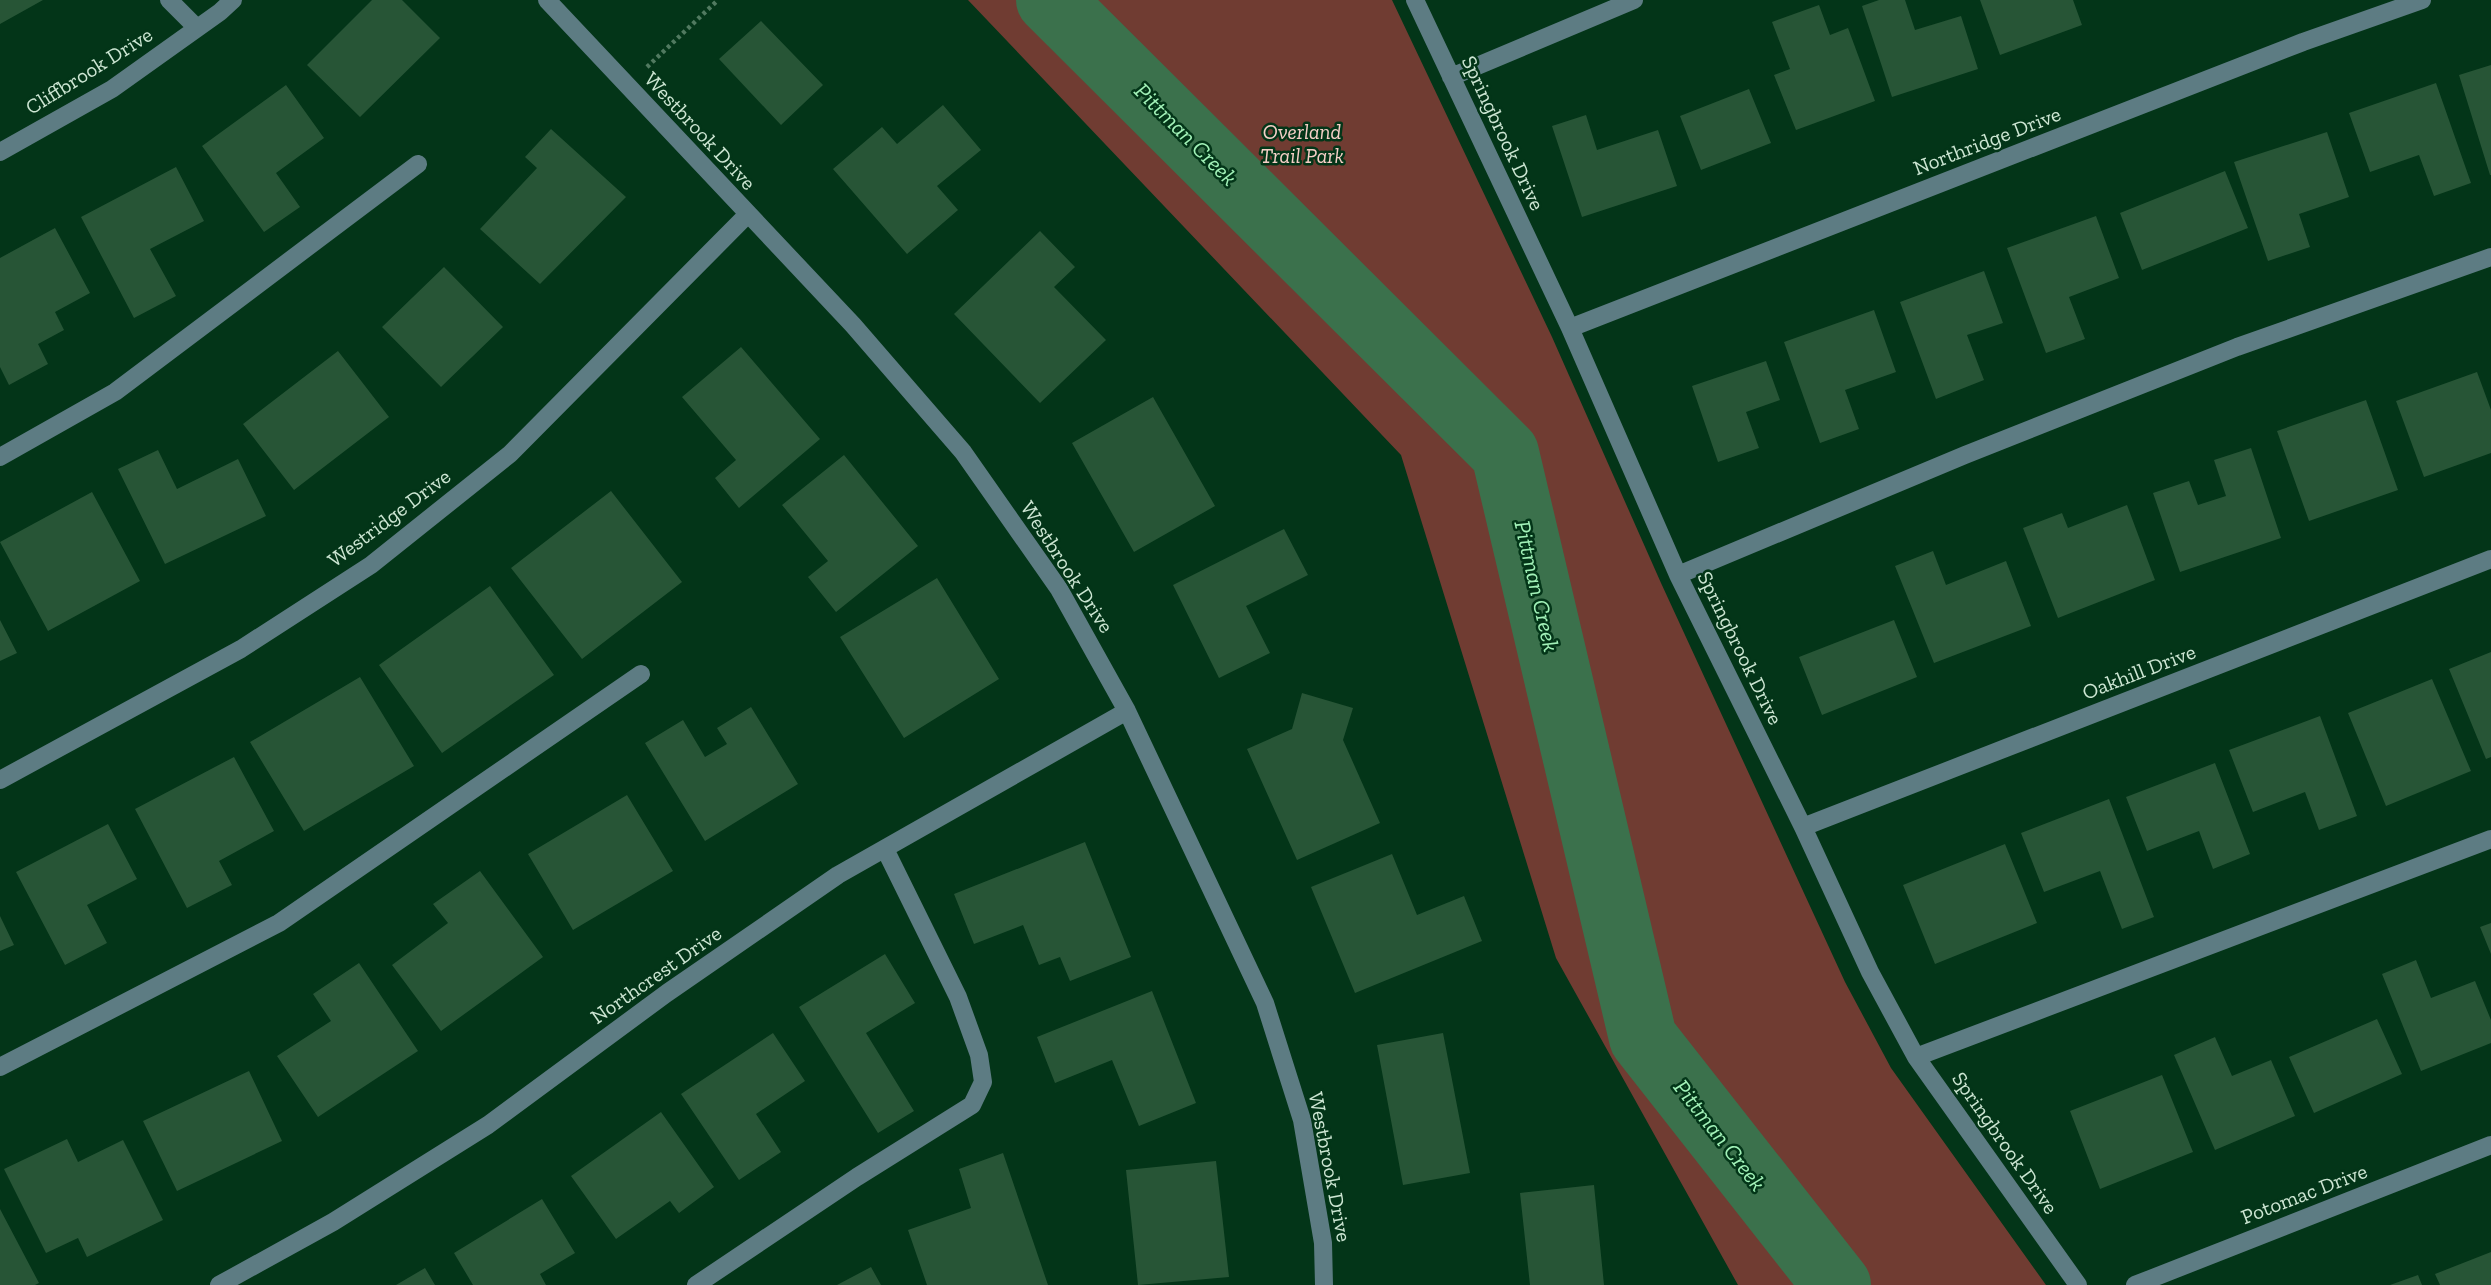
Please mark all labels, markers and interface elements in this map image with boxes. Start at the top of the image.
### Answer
street label: Cliffbrook Drive [21,22,157,120]
street label: Springbrook Drive [1457,52,1550,214]
street label: Westbrook Drive [639,66,761,195]
water label: Pittman Creek [1129,77,1243,191]
street label: Northridge Drive [1910,101,2064,180]
park label: Overland Trail Park [1260,119,1344,168]
street label: Westridge Drive [322,463,455,572]
street label: Westbrook Drive [1015,496,1119,637]
water label: Pittman Creek [1508,518,1566,654]
street label: Springbrook Drive [1692,567,1788,729]
street label: Oakhill Drive [2079,638,2199,705]
street label: Northcrest Drive [586,920,726,1029]
street label: Springbrook Drive [1947,1067,2064,1219]
water label: Pittman Creek [1668,1074,1772,1196]
street label: Westbrook Drive [1304,1090,1357,1244]
street label: Potomac Drive [2237,1158,2371,1229]

